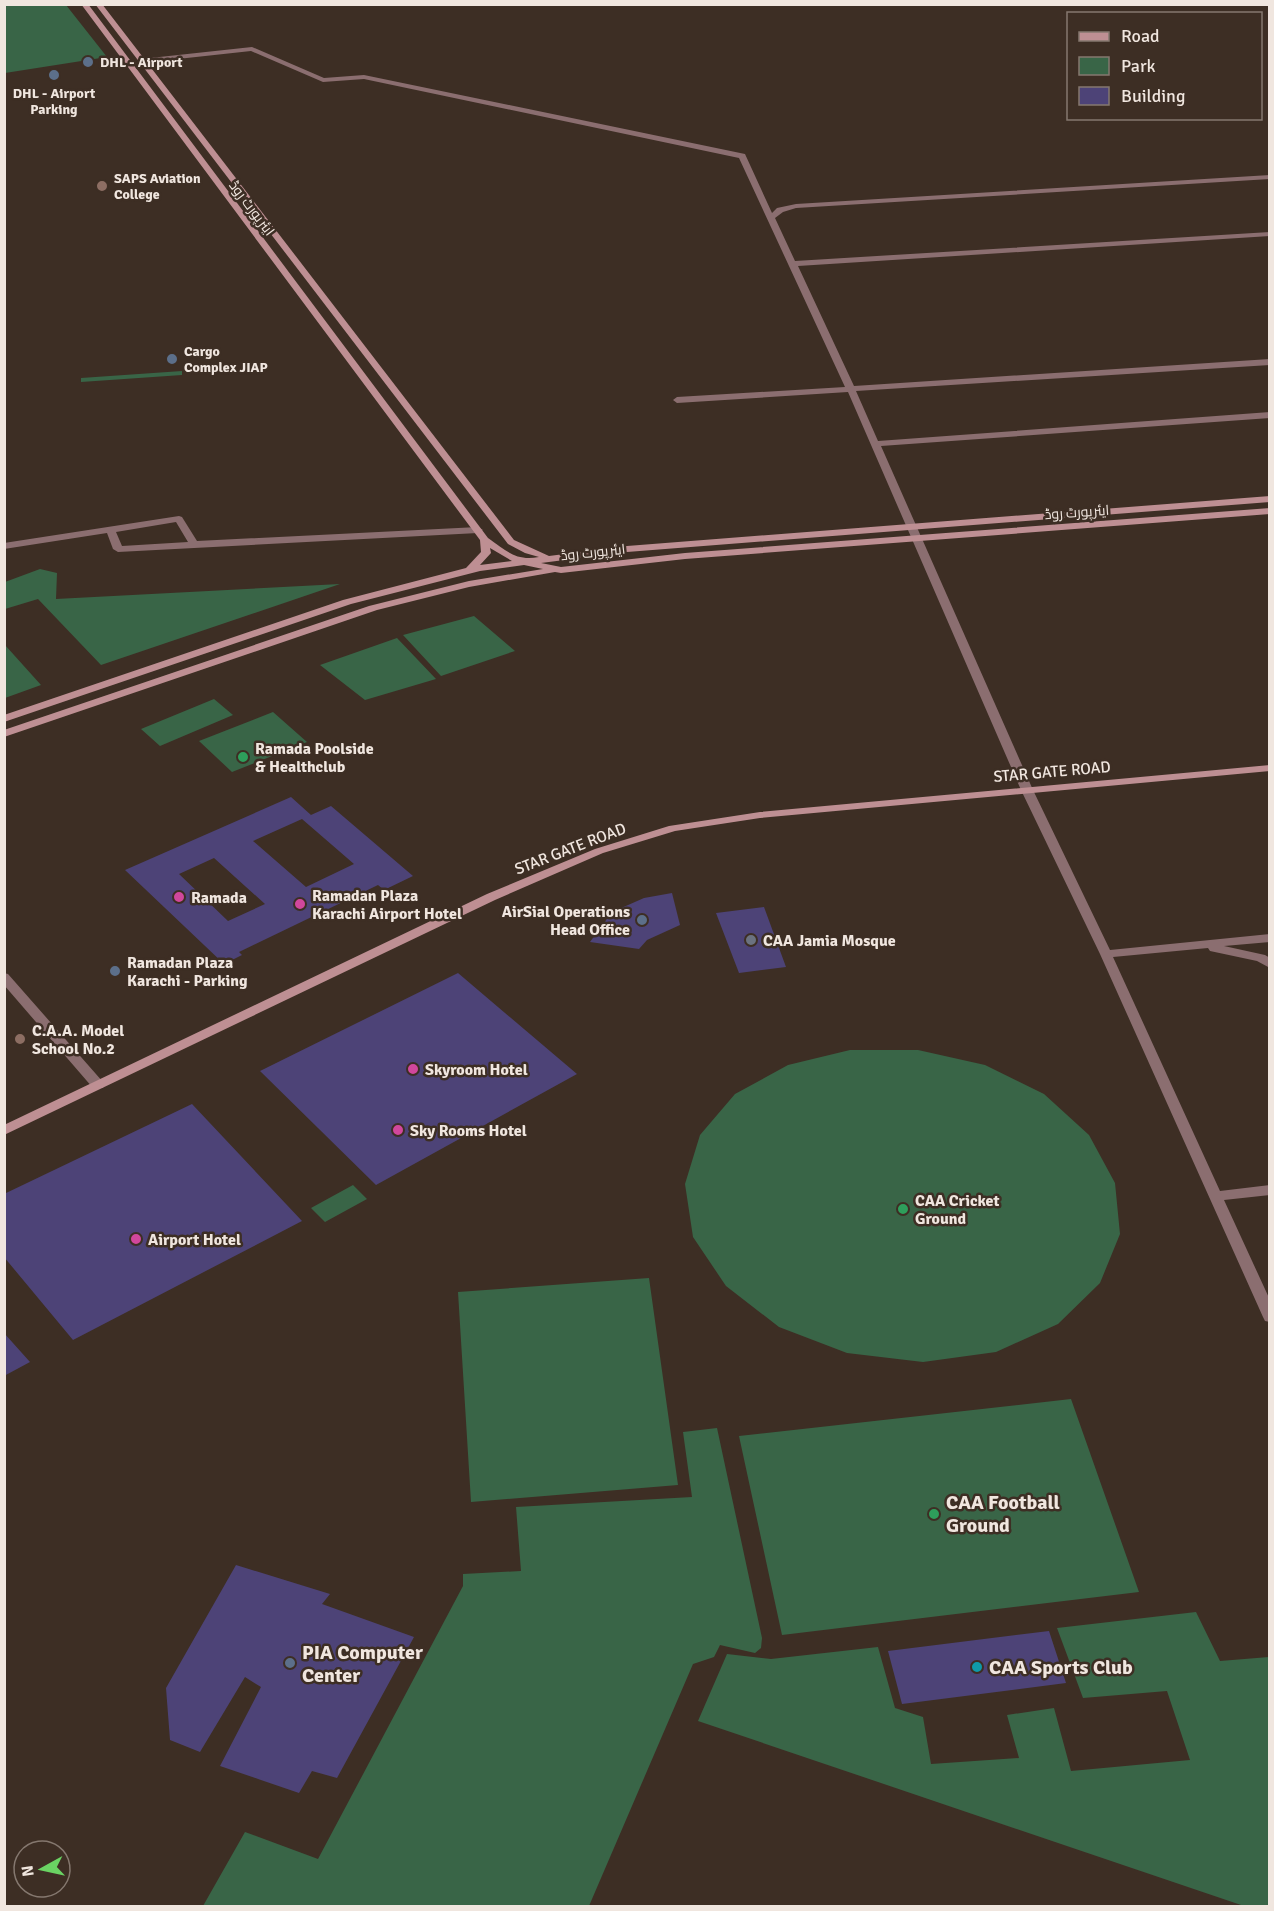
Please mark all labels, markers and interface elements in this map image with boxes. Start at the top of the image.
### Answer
legend [1067,12,1262,120]
text: Road [1121,25,1160,47]
place label: DHL - Airport [100,54,183,71]
marker: DHL - Airport [81,55,95,69]
text: Park [1121,55,1156,77]
marker: DHL - Airport Parking [47,68,61,82]
place label: DHL - Airport Parking [13,85,96,118]
text: Building [1121,85,1185,107]
place label: SAPS Aviation College [114,170,201,203]
street label: ایئرپورٹ روڈ [225,177,278,240]
marker: SAPS Aviation College [95,179,109,193]
place label: Cargo Complex JIAP [184,343,268,376]
marker: Cargo Complex JIAP [165,352,179,366]
street label: ایئرپورٹ روڈ [1044,502,1110,524]
street label: ایئرپورٹ روڈ [560,541,626,565]
place label: Ramada Poolside & Healthclub [255,739,374,777]
marker: Ramada Poolside & Healthclub [236,750,250,764]
street label: STAR GATE ROAD [993,757,1112,787]
street label: STAR GATE ROAD [512,819,629,879]
place label: Ramadan Plaza Karachi Airport Hotel [312,886,462,924]
place label: Ramada [191,888,247,908]
marker: Ramada [172,890,186,904]
marker: Ramadan Plaza Karachi Airport Hotel [293,897,307,911]
place label: AirSial Operations Head Office [502,902,630,940]
marker: AirSial Operations Head Office [635,913,649,927]
place label: CAA Jamia Mosque [763,931,896,951]
marker: CAA Jamia Mosque [744,933,758,947]
place label: Ramadan Plaza Karachi - Parking [127,953,248,991]
marker: Ramadan Plaza Karachi - Parking [108,964,122,978]
place label: C.A.A. Model School No.2 [32,1021,124,1059]
marker: C.A.A. Model School No.2 [13,1032,27,1046]
place label: Skyroom Hotel [425,1060,528,1080]
marker: Skyroom Hotel [406,1062,420,1076]
place label: Sky Rooms Hotel [410,1121,527,1141]
marker: Sky Rooms Hotel [391,1123,405,1137]
place label: CAA Cricket Ground [915,1191,1000,1229]
marker: CAA Cricket Ground [896,1202,910,1216]
place label: Airport Hotel [148,1230,241,1250]
marker: Airport Hotel [129,1232,143,1246]
place label: CAA Football Ground [946,1490,1060,1538]
marker: CAA Football Ground [927,1507,941,1521]
place label: PIA Computer Center [302,1640,423,1688]
place label: CAA Sports Club [989,1655,1133,1680]
marker: PIA Computer Center [283,1656,297,1670]
marker: CAA Sports Club [970,1660,984,1674]
north arrow [12,1839,72,1899]
text: N [17,1864,39,1878]

